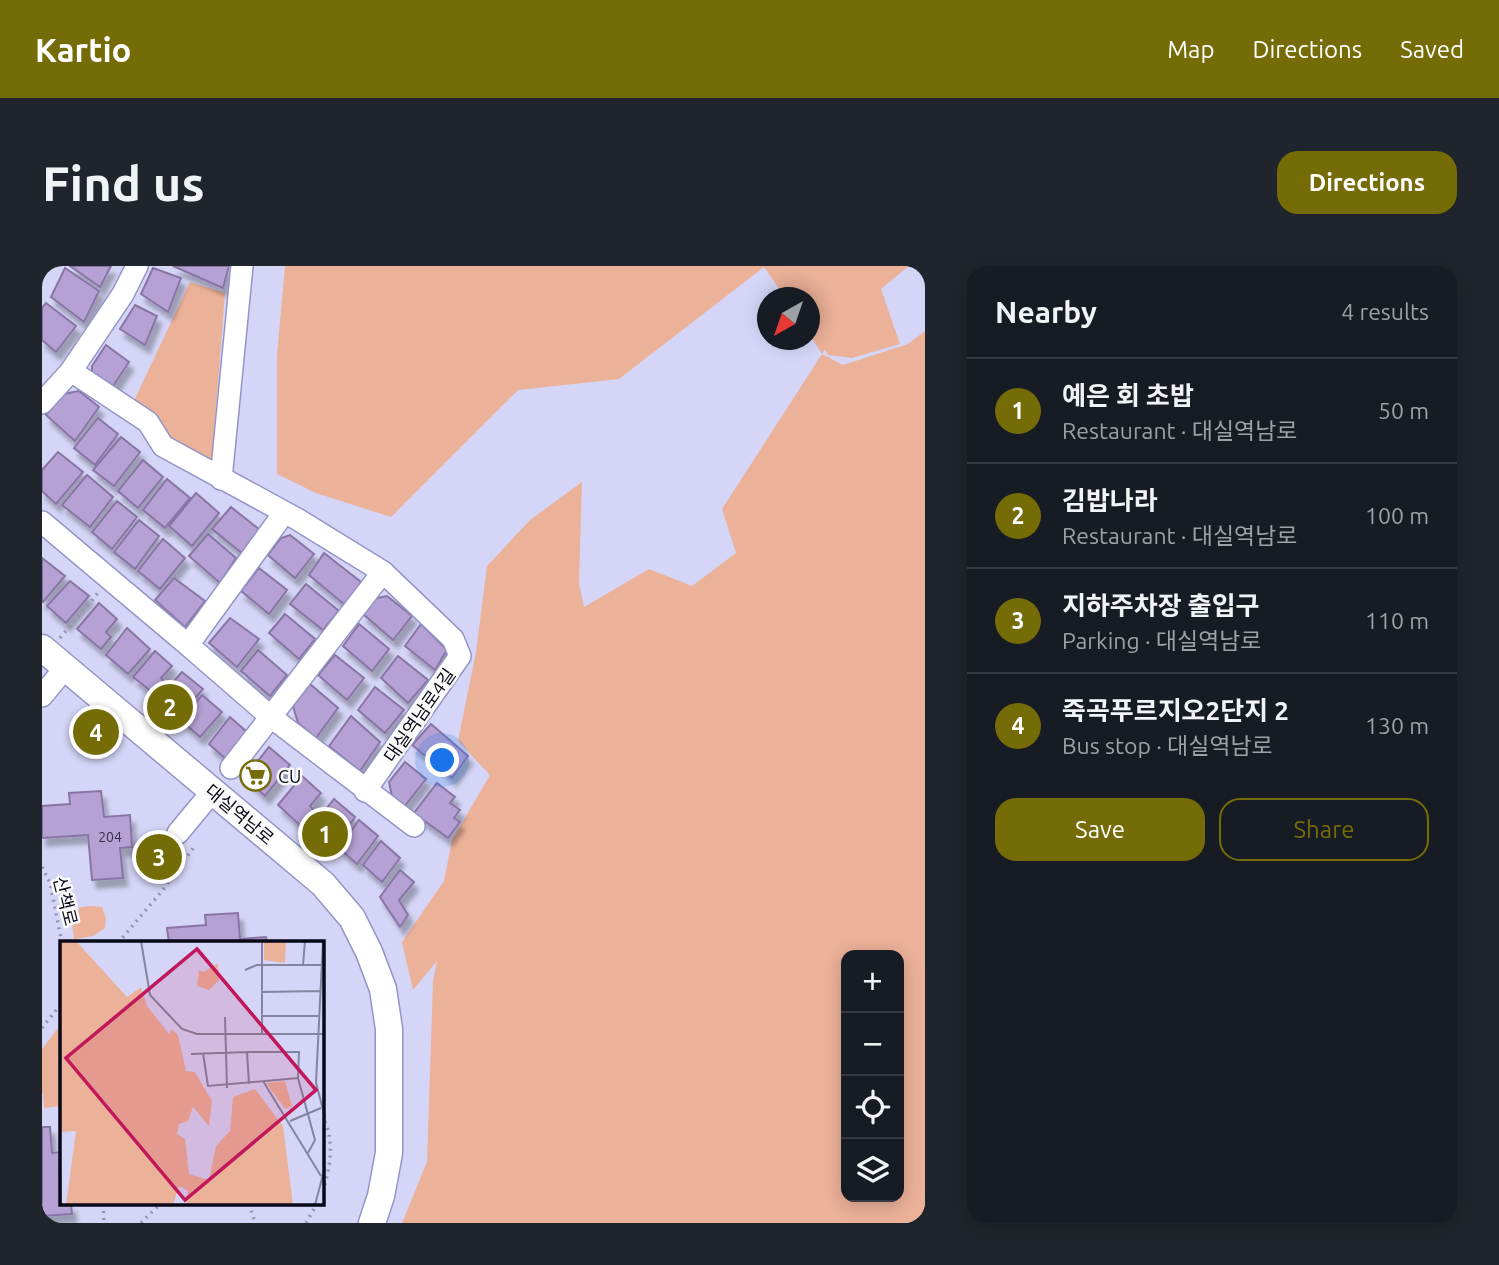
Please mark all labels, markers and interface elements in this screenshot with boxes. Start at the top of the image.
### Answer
text: Kartio [35,31,131,68]
text: Map [1167,36,1214,63]
text: Directions [1252,36,1362,63]
text: Saved [1400,36,1464,63]
button: Directions [1277,151,1457,214]
text: Find us [42,155,205,210]
north arrow [757,287,820,350]
text: Nearby [995,295,1097,329]
text: 4 results [1341,299,1429,324]
text: 예은 회 초밥 [1062,381,1194,410]
text: 1 [1012,398,1024,423]
text: 50 m [1378,398,1429,423]
text: Restaurant · 대실역남로 [1062,418,1298,443]
text: 김밥나라 [1062,486,1158,515]
text: 2 [1012,503,1024,528]
text: 100 m [1365,503,1429,528]
text: Restaurant · 대실역남로 [1062,523,1298,548]
text: 지하주차장 출입구 [1062,591,1260,620]
text: 3 [1012,608,1024,633]
text: 110 m [1365,608,1429,633]
text: Parking · 대실역남로 [1062,628,1262,653]
street label: 대실역남로4길 [379,664,459,766]
pin: 2 [147,681,193,733]
text: 죽곡푸르지오2단지 2 [1062,696,1289,725]
pin: 4 [73,706,119,758]
text: 4 [1012,713,1024,738]
text: 130 m [1365,713,1429,738]
text: Bus stop · 대실역남로 [1062,733,1273,758]
your location [425,743,459,777]
supermarket icon: CU [238,759,272,793]
place label: CU [278,766,301,786]
street label: 대실역남로 [202,780,278,848]
button: Save [995,798,1205,861]
button: Share [1219,798,1429,861]
pin: 1 [302,808,348,860]
house number: 204 [98,829,122,845]
pin: 3 [136,831,182,883]
street label: 산책로 [50,874,82,928]
inset map [60,941,324,1206]
map controls [841,950,904,1202]
button: + [841,950,904,1013]
button: − [841,1013,904,1076]
button: locate [841,1076,904,1139]
button: layers [841,1139,904,1202]

